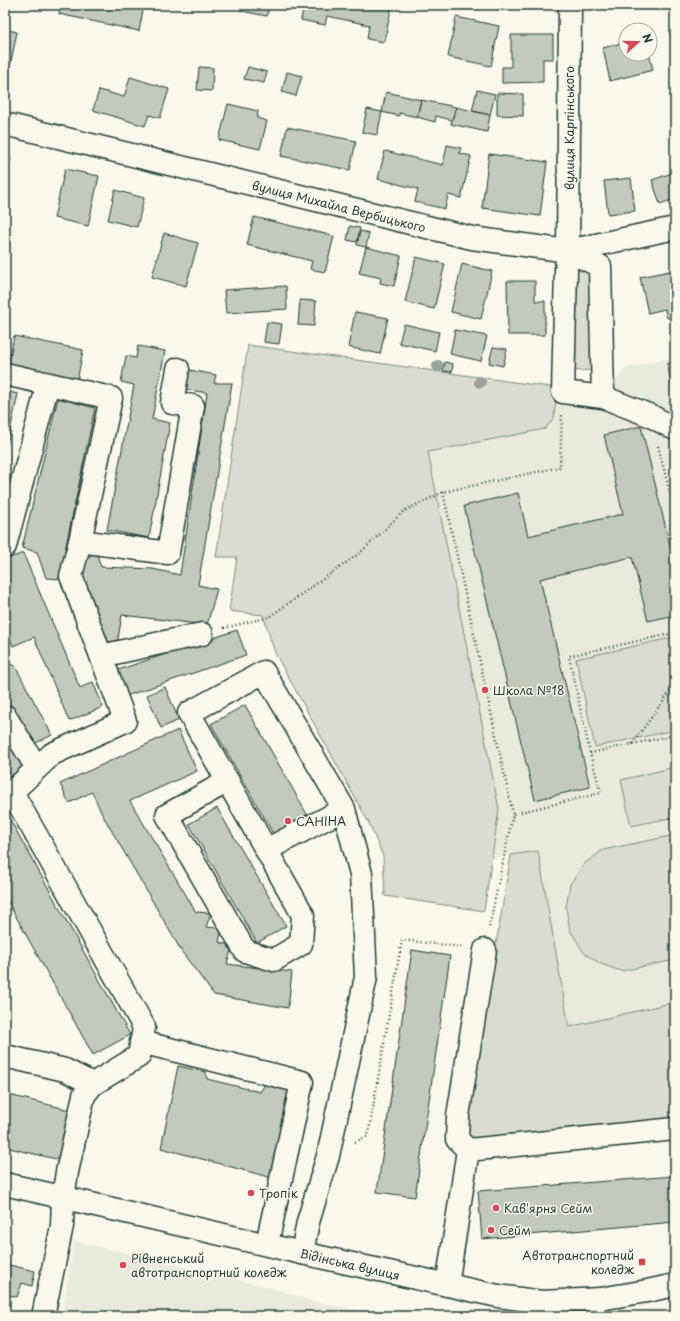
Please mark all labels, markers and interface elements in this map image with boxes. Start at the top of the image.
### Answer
north arrow [618,22,658,62]
text: N [638,31,657,46]
street label: вулиця Карпінського [560,66,578,190]
street label: вулиця Михайла Вербицького [250,176,428,236]
place label: Школа №18 [493,681,564,699]
marker: Школа №18 [480,685,490,695]
place label: САНІНА [296,812,346,830]
marker: САНІНА [283,816,293,826]
place label: Тропік [259,1184,299,1202]
marker: Тропік [246,1188,256,1198]
place label: Кав'ярня Сейм [504,1199,592,1217]
marker: Кав'ярня Сейм [491,1203,501,1213]
place label: Сейм [499,1221,531,1239]
marker: Сейм [486,1225,496,1235]
street label: Відінська вулиця [298,1244,402,1284]
place label: Автотранспортний коледж [522,1246,634,1278]
place label: Рівненський автотранспортний коледж [131,1249,287,1281]
marker: Автотранспортний коледж [637,1257,647,1267]
marker: Рівненський автотранспортний коледж [118,1260,128,1270]

